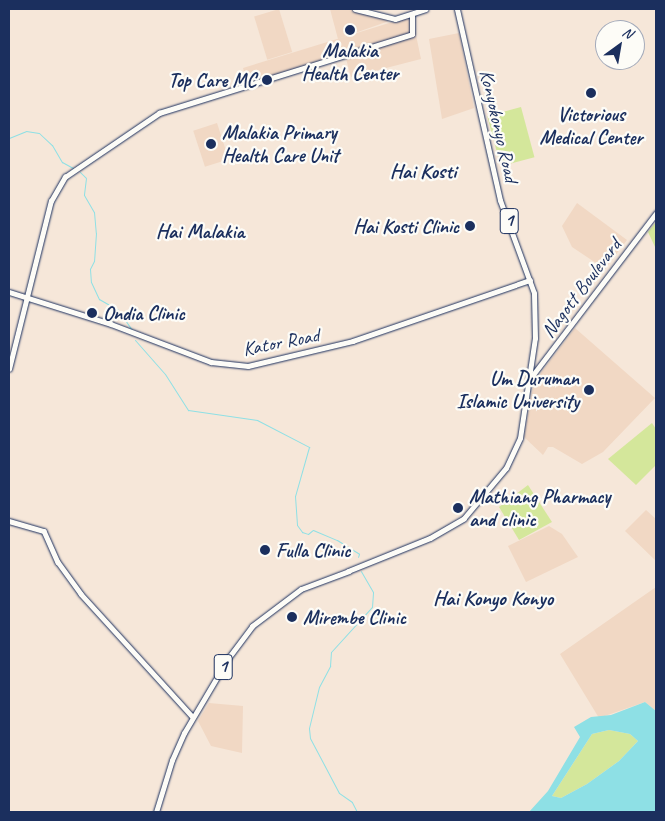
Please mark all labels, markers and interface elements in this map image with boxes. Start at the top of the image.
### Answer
north arrow [595,20,645,70]
marker: Malakia Health Center [343,23,357,37]
text: N [619,23,636,42]
place label: Malakia Health Center [302,39,398,86]
place label: Top Care MC [167,68,256,92]
street label: Konyokonyo Road [474,68,524,184]
marker: Top Care MC [260,73,274,87]
marker: Victorious Medical Center [584,86,598,100]
place label: Victorious Medical Center [539,102,643,149]
place label: Malakia Primary Health Care Unit [222,120,339,167]
marker: Malakia Primary Health Care Unit [204,137,218,151]
district label: Hai Kosti [390,158,456,184]
road number: 1 [499,205,519,238]
place label: Hai Kosti Clinic [353,214,459,238]
district label: Hai Malakia [156,218,244,244]
marker: Hai Kosti Clinic [463,219,477,233]
street label: Nagott Boulevard [536,234,626,342]
place label: Ondia Clinic [103,301,185,325]
marker: Ondia Clinic [85,306,99,320]
street label: Kator Road [241,323,321,361]
place label: Um Duruman Islamic University [457,366,579,413]
marker: Um Duruman Islamic University [583,384,595,396]
place label: Mathiang Pharmacy and clinic [469,484,611,531]
marker: Mathiang Pharmacy and clinic [451,501,465,515]
place label: Fulla Clinic [276,538,351,562]
marker: Fulla Clinic [258,543,272,557]
district label: Hai Konyo Konyo [434,585,552,611]
place label: Mirembe Clinic [303,605,406,629]
marker: Mirembe Clinic [285,610,299,624]
road number: 1 [213,650,233,684]

